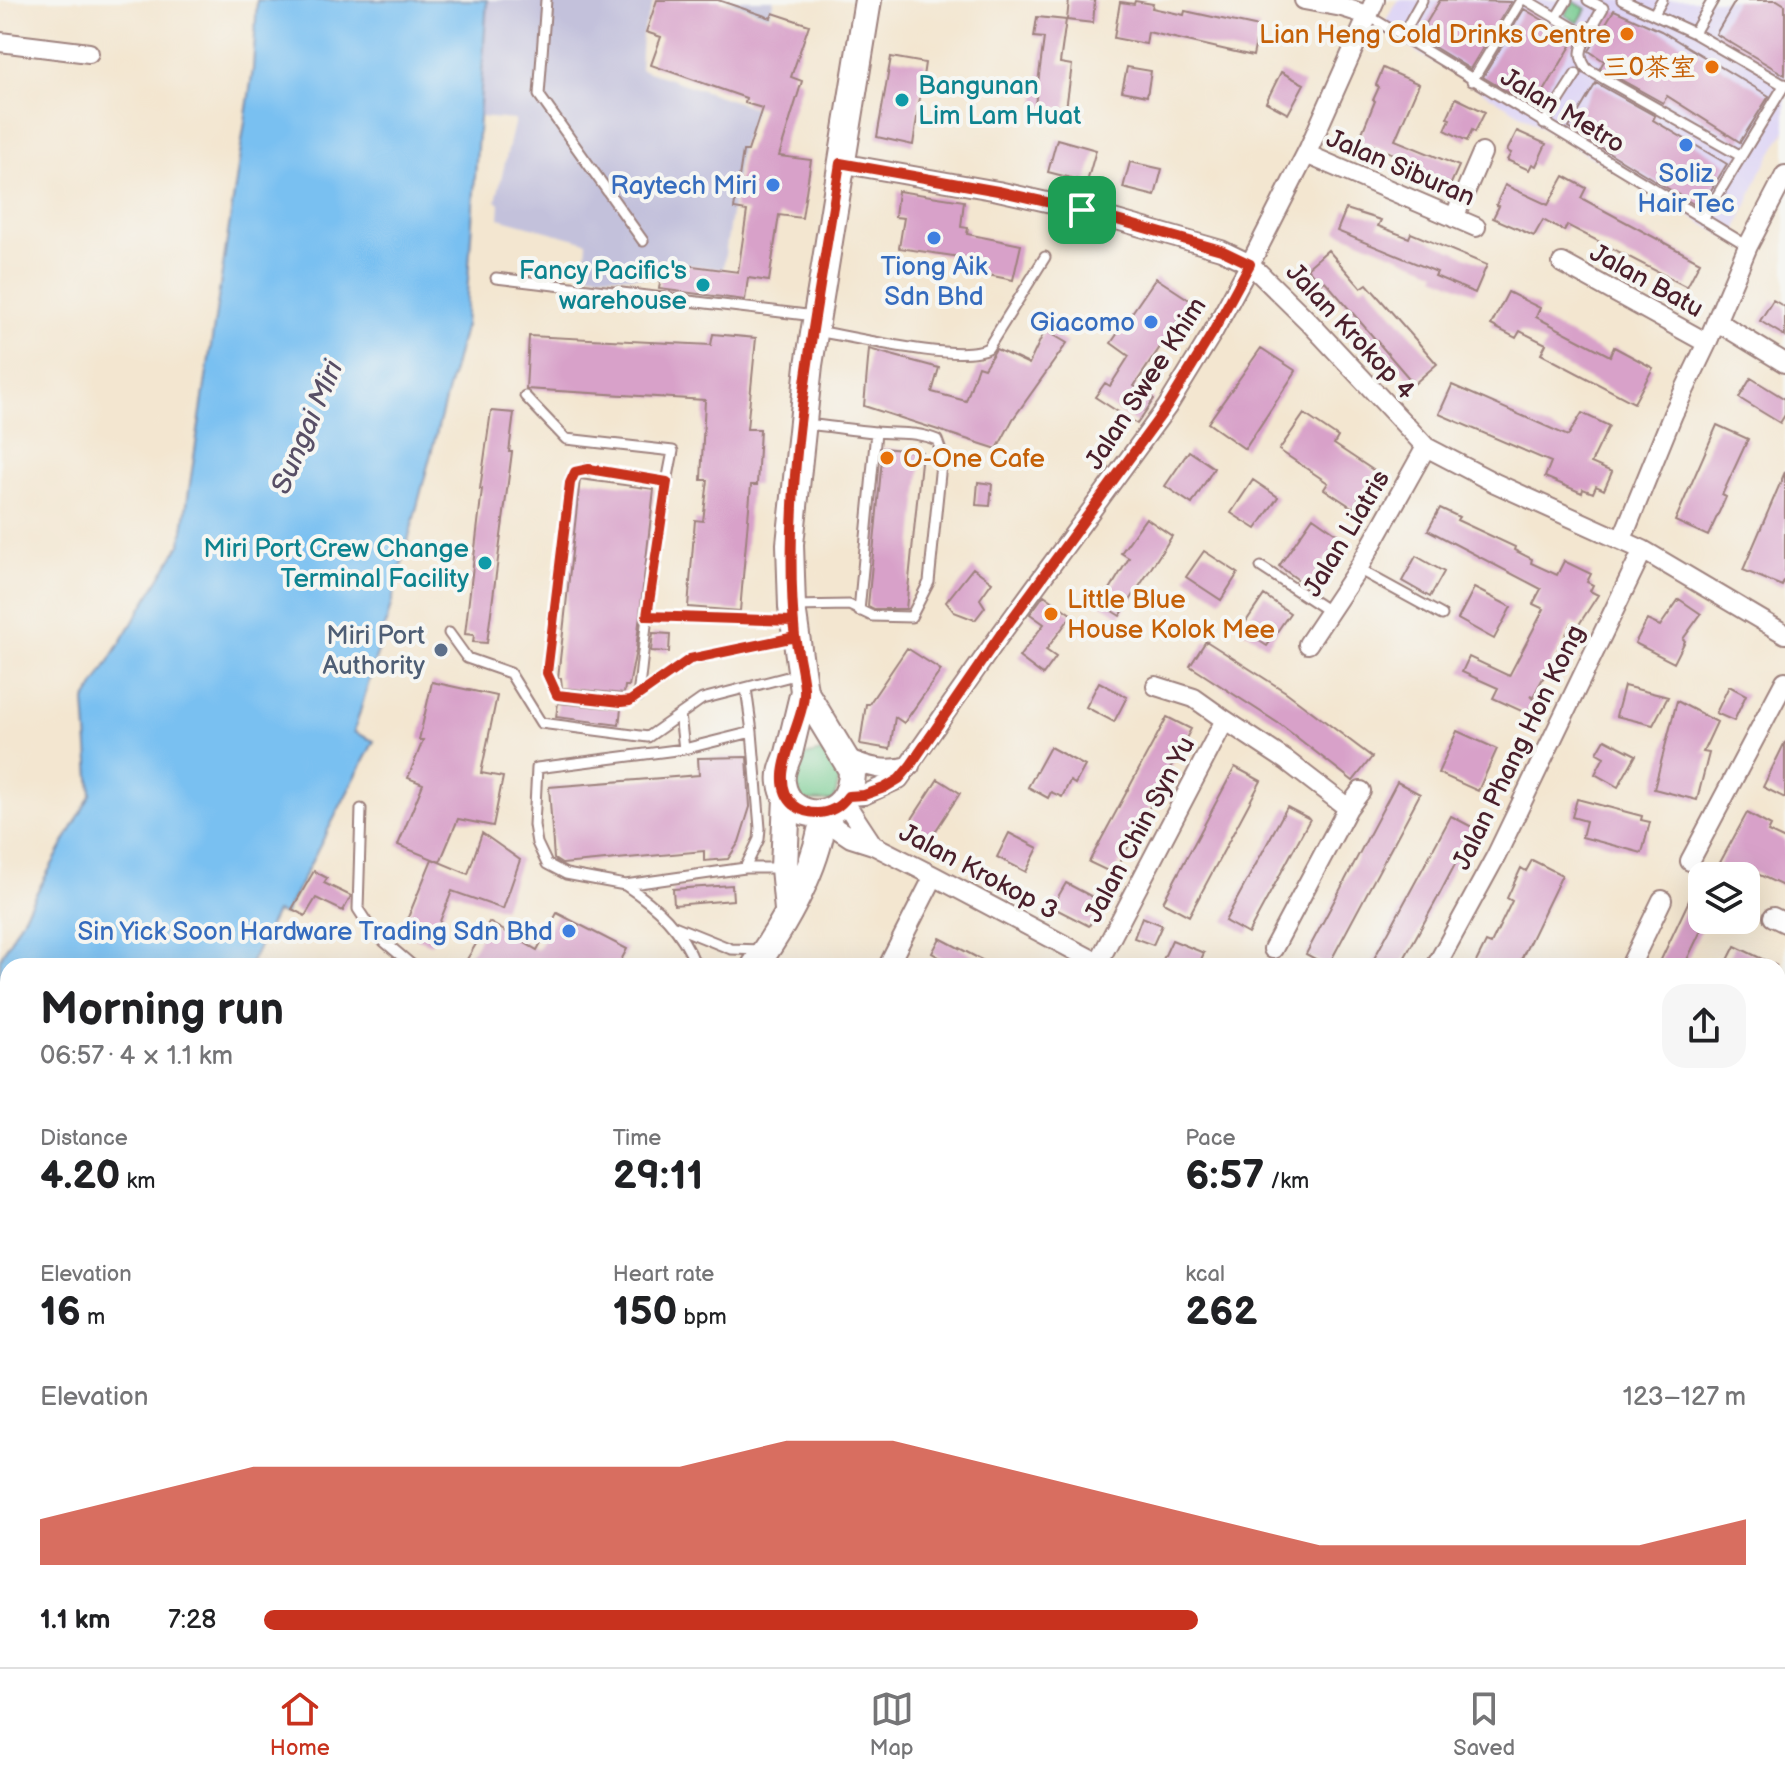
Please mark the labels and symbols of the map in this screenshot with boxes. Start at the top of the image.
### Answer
place label: Lian Heng Cold Drinks Centre [1259,20,1611,51]
marker: Lian Heng Cold Drinks Centre [1618,25,1636,43]
place label: 三0茶室 [1603,53,1696,84]
marker: 三0茶室 [1703,58,1721,76]
street label: Jalan Metro [1495,62,1630,160]
place label: Bangunan Lim Lam Huat [918,71,1081,132]
marker: Bangunan Lim Lam Huat [893,91,911,109]
street label: Jalan Siburan [1322,123,1479,214]
marker: Soliz Hair Tec [1677,136,1695,154]
place label: Soliz Hair Tec [1637,159,1735,220]
place label: Raytech Miri [610,171,757,202]
marker: Raytech Miri [764,176,782,194]
pin [1048,176,1116,244]
marker: Tiong Aik Sdn Bhd [925,229,943,247]
street label: Jalan Batu [1584,238,1708,325]
place label: Tiong Aik Sdn Bhd [881,252,988,313]
place label: Fancy Pacific's warehouse [519,256,687,317]
street label: Jalan Krokop 4 [1279,257,1421,407]
marker: Fancy Pacific's warehouse [694,276,712,294]
street label: Jalan Swee Khim [1079,292,1213,476]
place label: Giacomo [1030,308,1135,339]
marker: Giacomo [1142,313,1160,331]
water label: Sungai Miri [265,354,351,499]
place label: O-One Cafe [903,444,1045,475]
marker: O-One Cafe [878,449,896,467]
street label: Jalan Liatris [1297,465,1397,603]
place label: Miri Port Crew Change Terminal Facility [203,534,469,595]
marker: Miri Port Crew Change Terminal Facility [476,554,494,572]
place label: Little Blue House Kolok Mee [1067,585,1275,646]
marker: Little Blue House Kolok Mee [1042,605,1060,623]
street label: Jalan Phang Hon Kong [1447,620,1592,875]
place label: Miri Port Authority [323,621,425,682]
marker: Miri Port Authority [432,641,450,659]
street label: Jalan Chin Syn Yu [1078,732,1202,928]
street label: Jalan Krokop 3 [894,817,1063,927]
place label: Sin Yick Soon Hardware Trading Sdn Bhd [78,917,553,948]
marker: Sin Yick Soon Hardware Trading Sdn Bhd [560,922,578,940]

